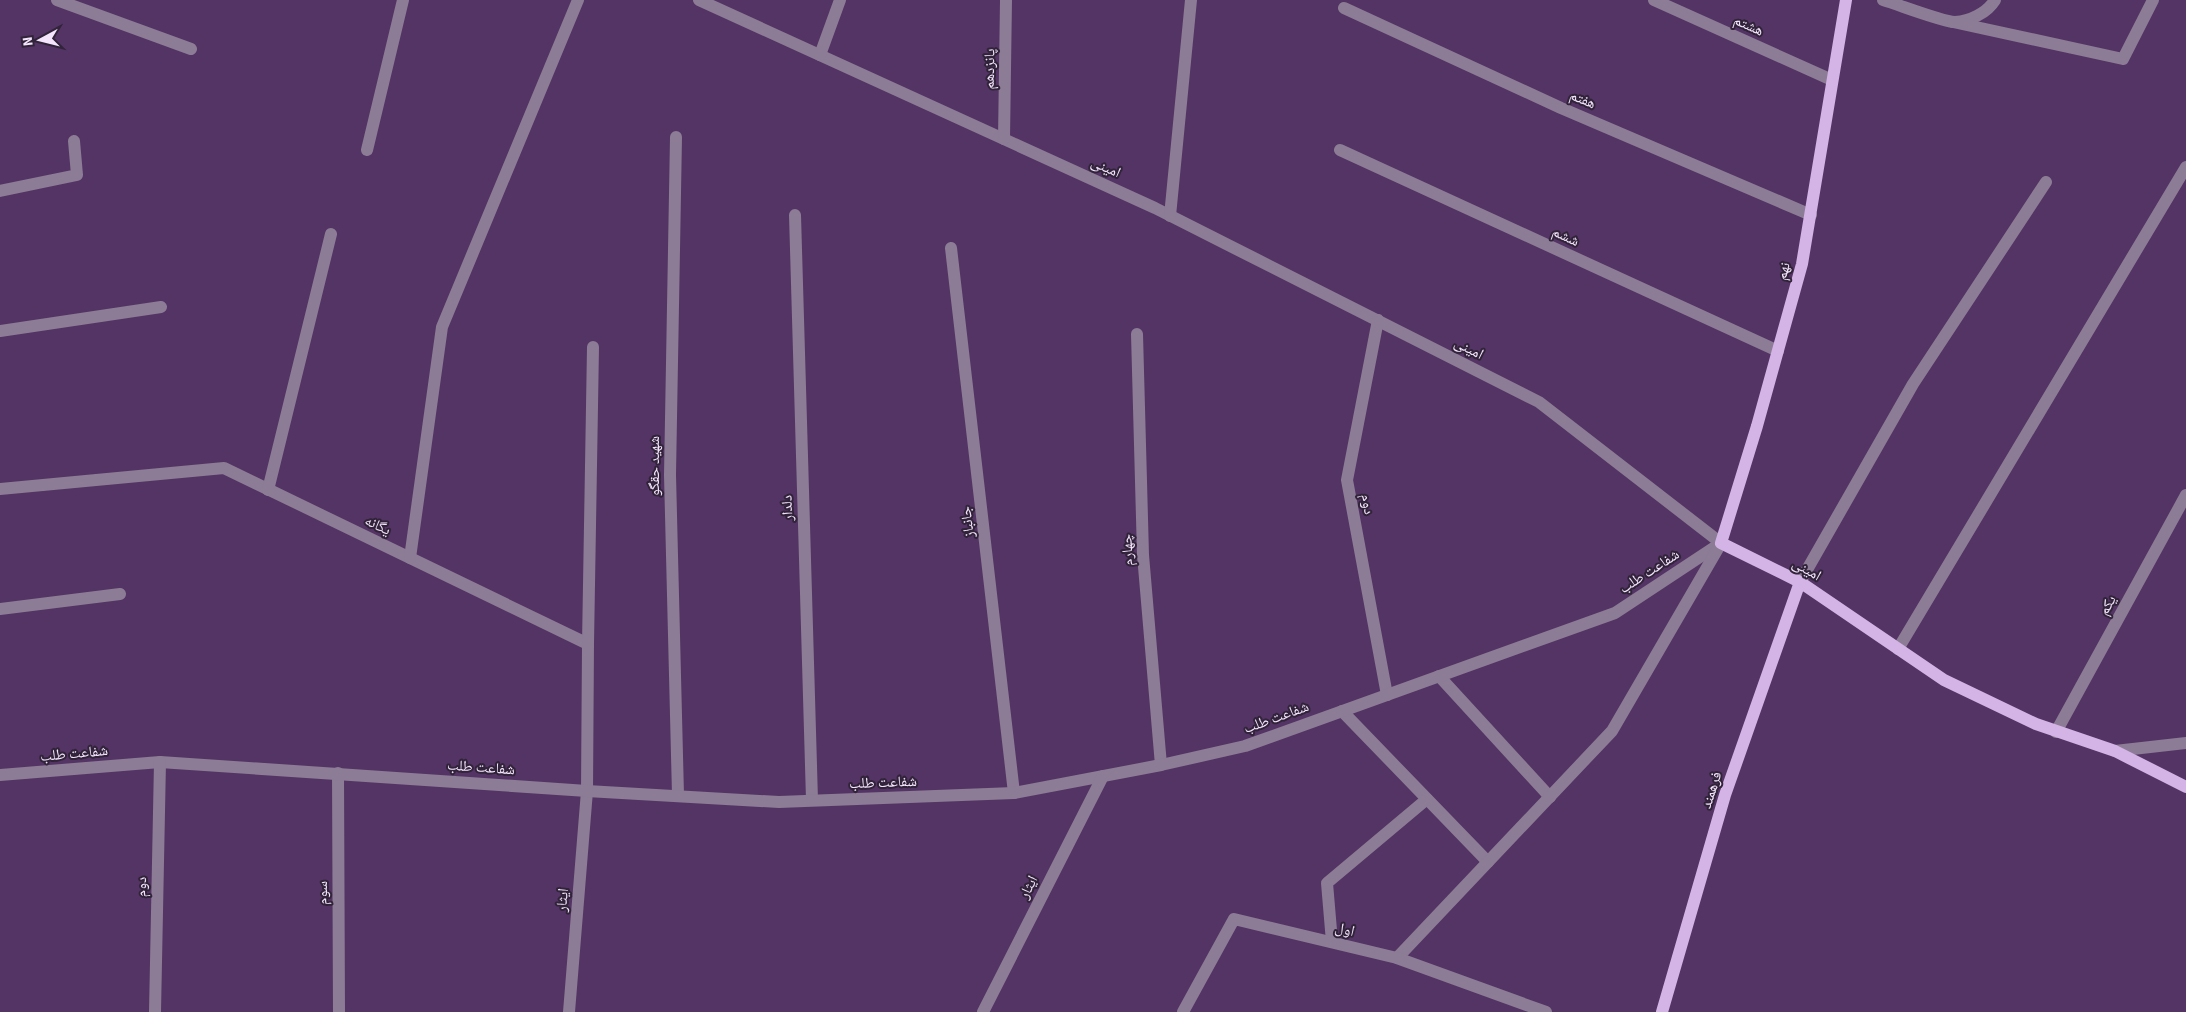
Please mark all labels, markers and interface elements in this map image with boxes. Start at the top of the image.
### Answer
street label: هشتم [1730,10,1767,41]
north arrow [15,15,65,65]
text: N [18,36,39,47]
street label: پانزدهم [979,48,1000,90]
street label: هفتم [1566,85,1599,114]
street label: امینی [1088,152,1124,183]
street label: ششم [1549,221,1583,252]
street label: نهم [1771,260,1796,282]
street label: امینی [1450,332,1487,365]
street label: شهید حقگو [644,436,665,496]
street label: دوم [1355,492,1380,516]
street label: دلدار [777,495,798,522]
street label: جانباز [955,505,980,540]
street label: یگانه [361,510,395,541]
street label: چهارم [1116,533,1139,567]
street label: شفاعت طلب [1615,544,1684,599]
street label: امینی [1788,553,1825,586]
street label: یکم [2093,591,2122,619]
street label: شفاعت طلب [1241,696,1312,739]
street label: شفاعت طلب [39,740,109,767]
street label: شفاعت طلب [446,755,516,780]
street label: فرهمند [1696,769,1727,811]
street label: شفاعت طلب [849,771,918,794]
street label: ایثار [1013,872,1043,903]
street label: دوم [131,877,152,897]
street label: سوم [312,881,333,905]
street label: ایثار [551,887,574,914]
street label: اول [1333,917,1357,942]

